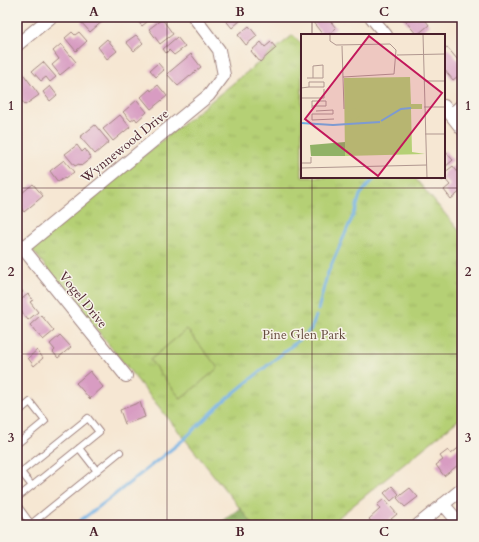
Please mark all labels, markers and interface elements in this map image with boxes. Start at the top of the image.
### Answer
text: A [89,3,99,21]
text: B [235,3,245,21]
text: C [379,3,389,21]
inset map [301,34,445,178]
text: 1 [8,97,14,115]
text: 1 [465,97,471,115]
street label: Wynnewood Drive [77,105,173,188]
text: 2 [8,263,15,281]
text: 2 [465,263,472,281]
street label: Vogel Drive [55,268,111,332]
park label: Pine Glen Park [262,326,346,344]
text: 3 [8,429,15,447]
text: 3 [465,429,472,447]
text: A [89,523,99,541]
text: B [235,523,245,541]
text: C [379,523,389,541]

